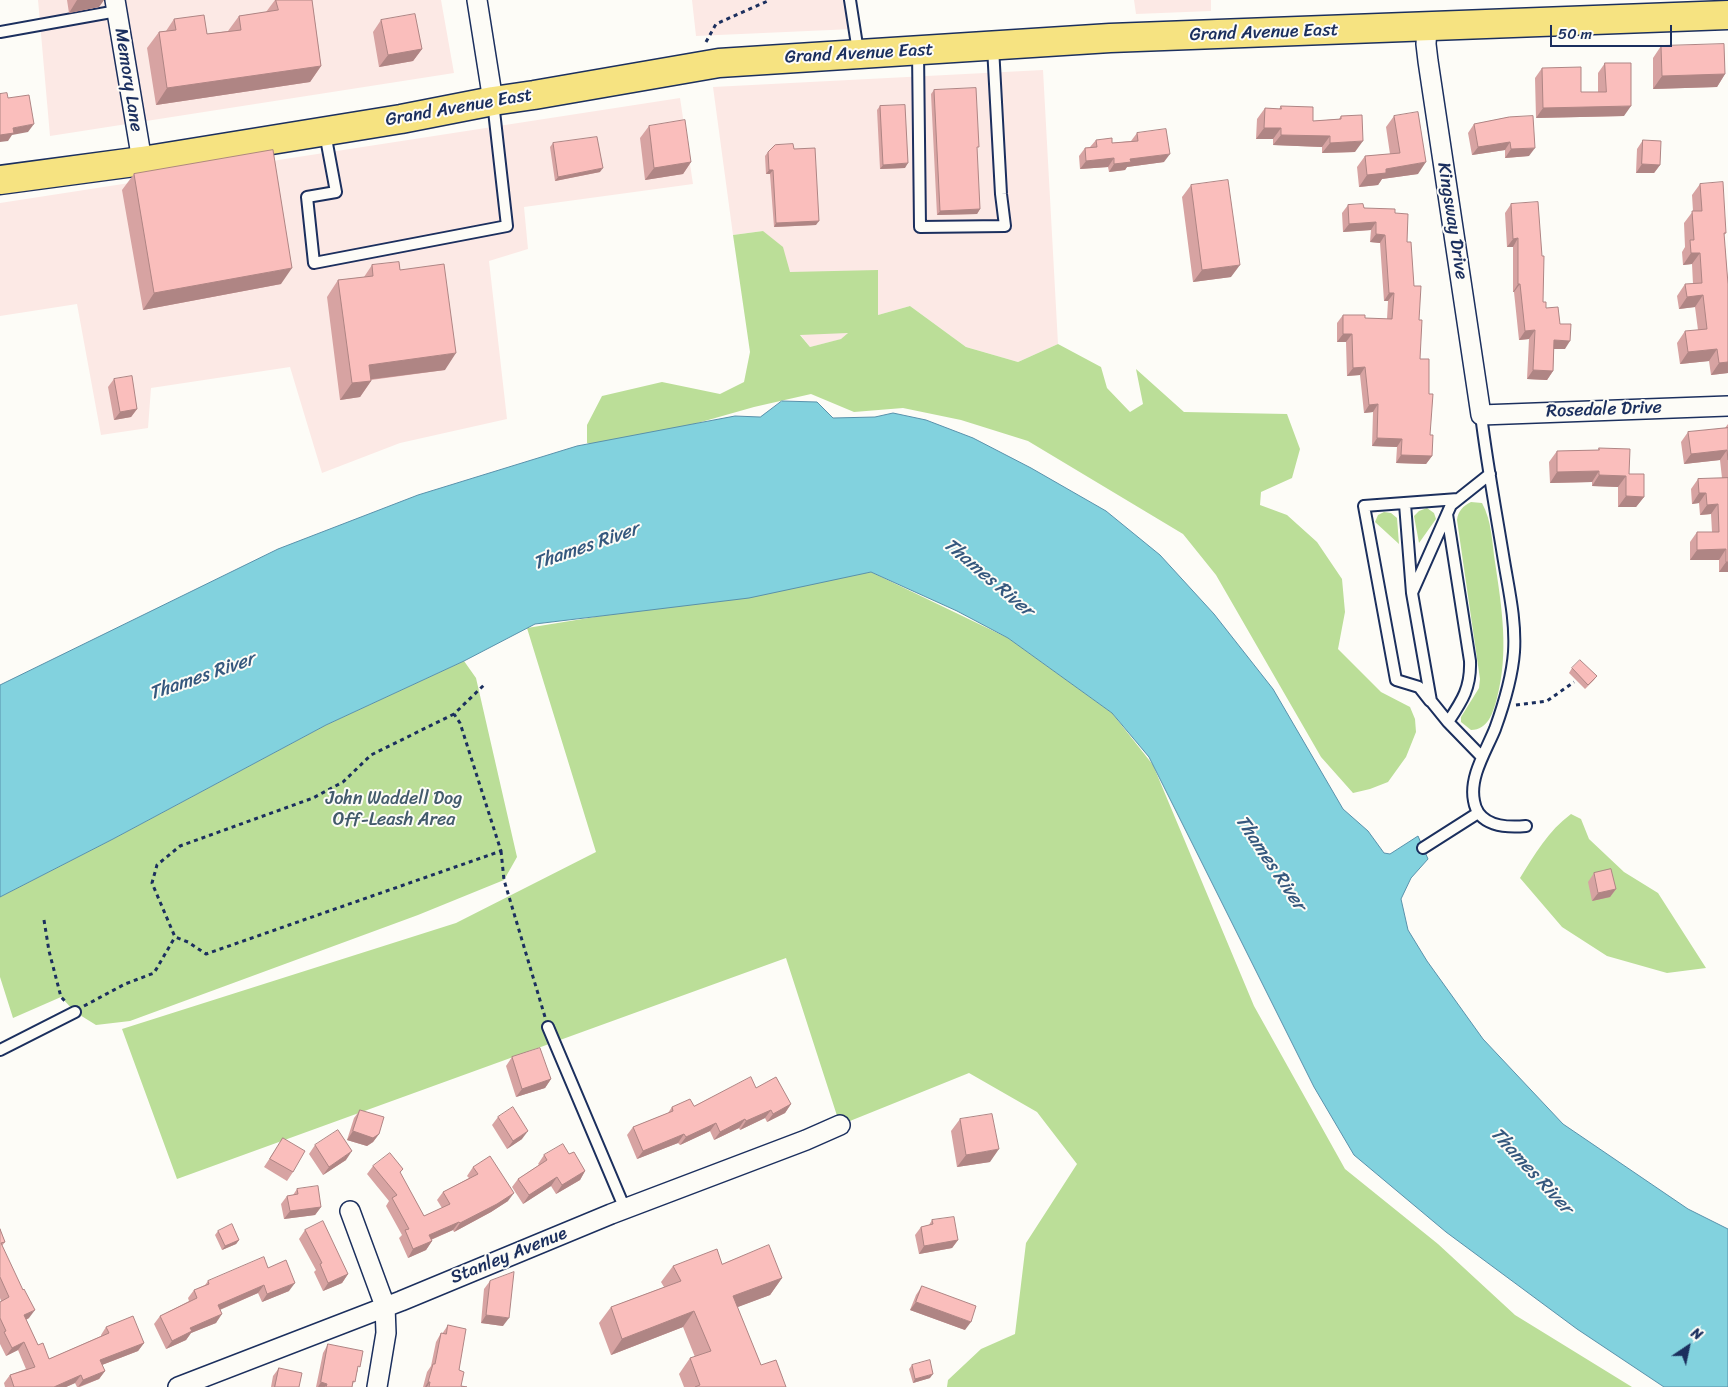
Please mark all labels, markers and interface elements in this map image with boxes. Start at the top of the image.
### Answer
scale bar [1553,15,1676,47]
street label: Grand Avenue East [1189,20,1339,46]
text: 50 m [1558,21,1592,47]
street label: Memory Lane [109,27,147,133]
street label: Grand Avenue East [784,39,934,69]
street label: Grand Avenue East [384,84,534,132]
street label: Kingsway Drive [1432,161,1472,281]
street label: Rosedale Drive [1546,397,1662,423]
water label: Thames River [530,518,642,576]
water label: Thames River [938,534,1038,622]
water label: Thames River [146,648,258,706]
park label: John Waddell Dog Off-Leash Area [326,788,462,831]
water label: Thames River [1230,811,1310,915]
water label: Thames River [1485,1123,1577,1219]
street label: Stanley Avenue [448,1223,570,1289]
text: N [1686,1321,1708,1347]
north arrow [1663,1322,1713,1372]

